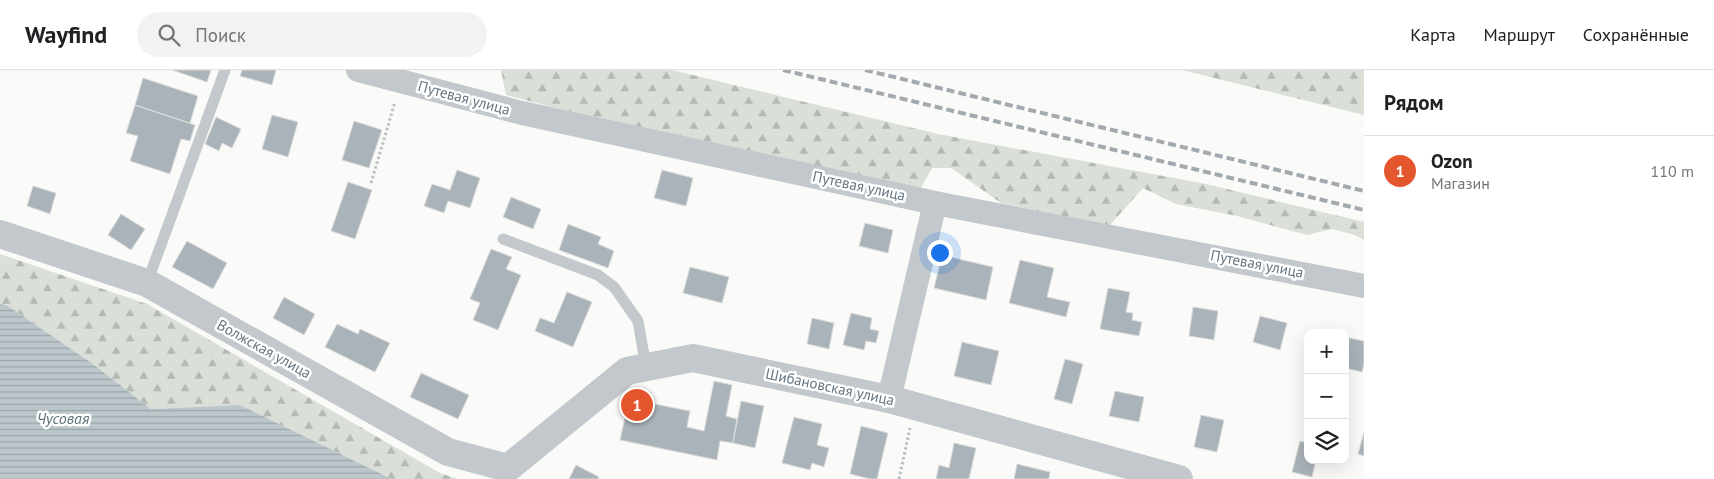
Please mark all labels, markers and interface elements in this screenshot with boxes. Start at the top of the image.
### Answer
search box [137,12,487,57]
text: Wayfind [25,19,107,50]
icon: search [155,21,183,49]
text: Поиск [195,23,246,47]
text: Карта [1410,23,1456,46]
text: Маршрут [1484,23,1555,46]
text: Сохранённые [1583,23,1689,46]
street label: Путевая улица [416,76,512,119]
text: Рядом [1384,89,1443,116]
text: Ozon [1431,149,1473,173]
text: 1 [1395,161,1405,181]
text: 110 m [1651,161,1694,181]
street label: Путевая улица [811,166,907,205]
text: Магазин [1431,173,1490,193]
your location [927,240,953,266]
street label: Путевая улица [1209,245,1305,282]
street label: Волжская улица [214,315,315,382]
map controls [1304,329,1349,464]
button: + [1304,329,1349,374]
street label: Шибановская улица [764,364,896,409]
button: − [1304,374,1349,419]
pin: 1 [621,386,653,424]
water label: Чусовая [37,408,90,428]
button: layers [1304,419,1349,464]

